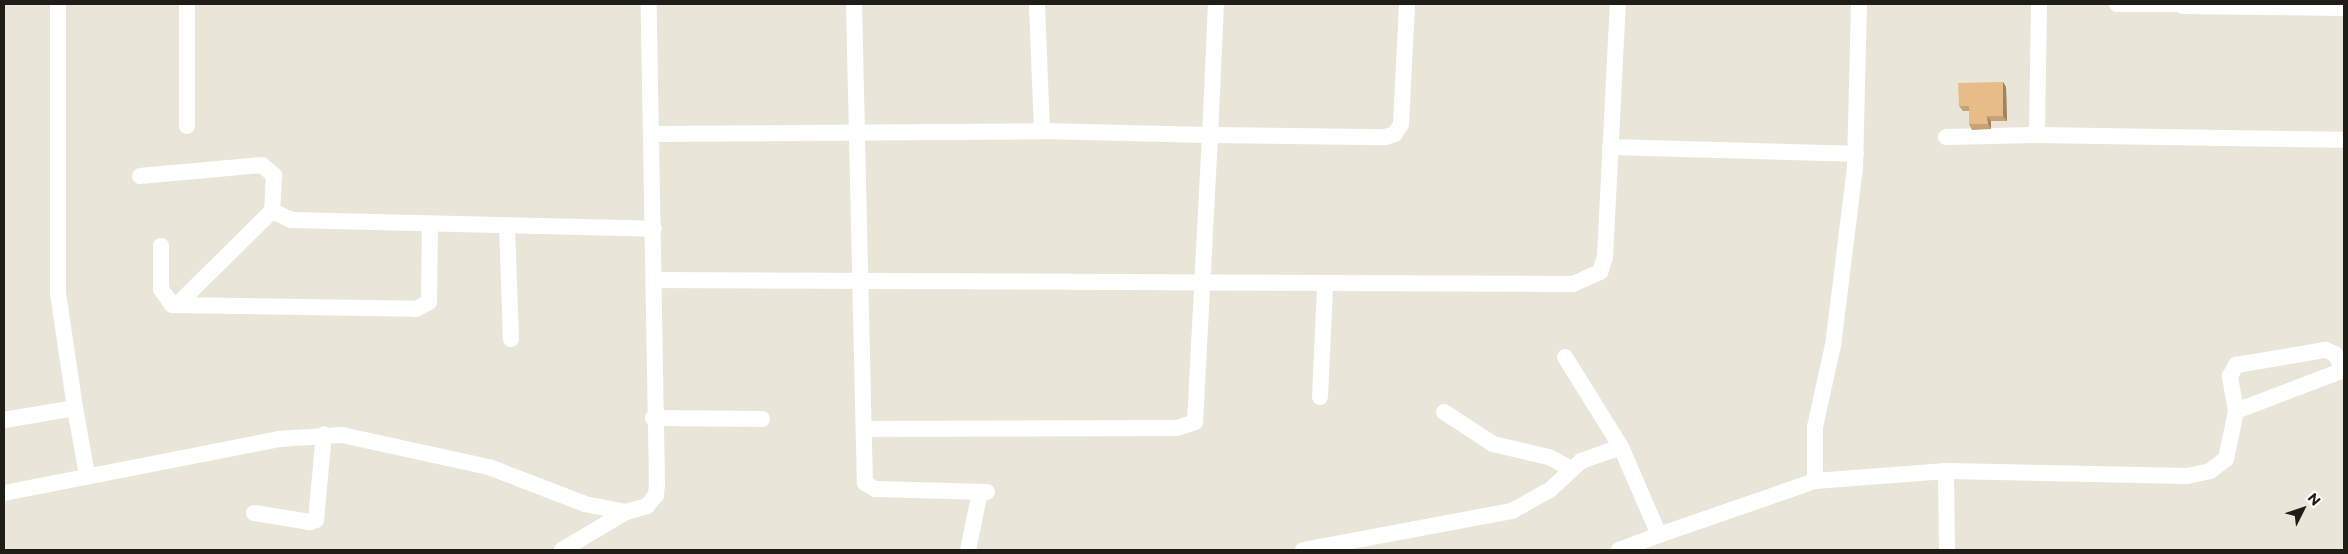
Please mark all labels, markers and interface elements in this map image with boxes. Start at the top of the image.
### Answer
north arrow [2278,484,2328,534]
text: N [2304,489,2325,509]

